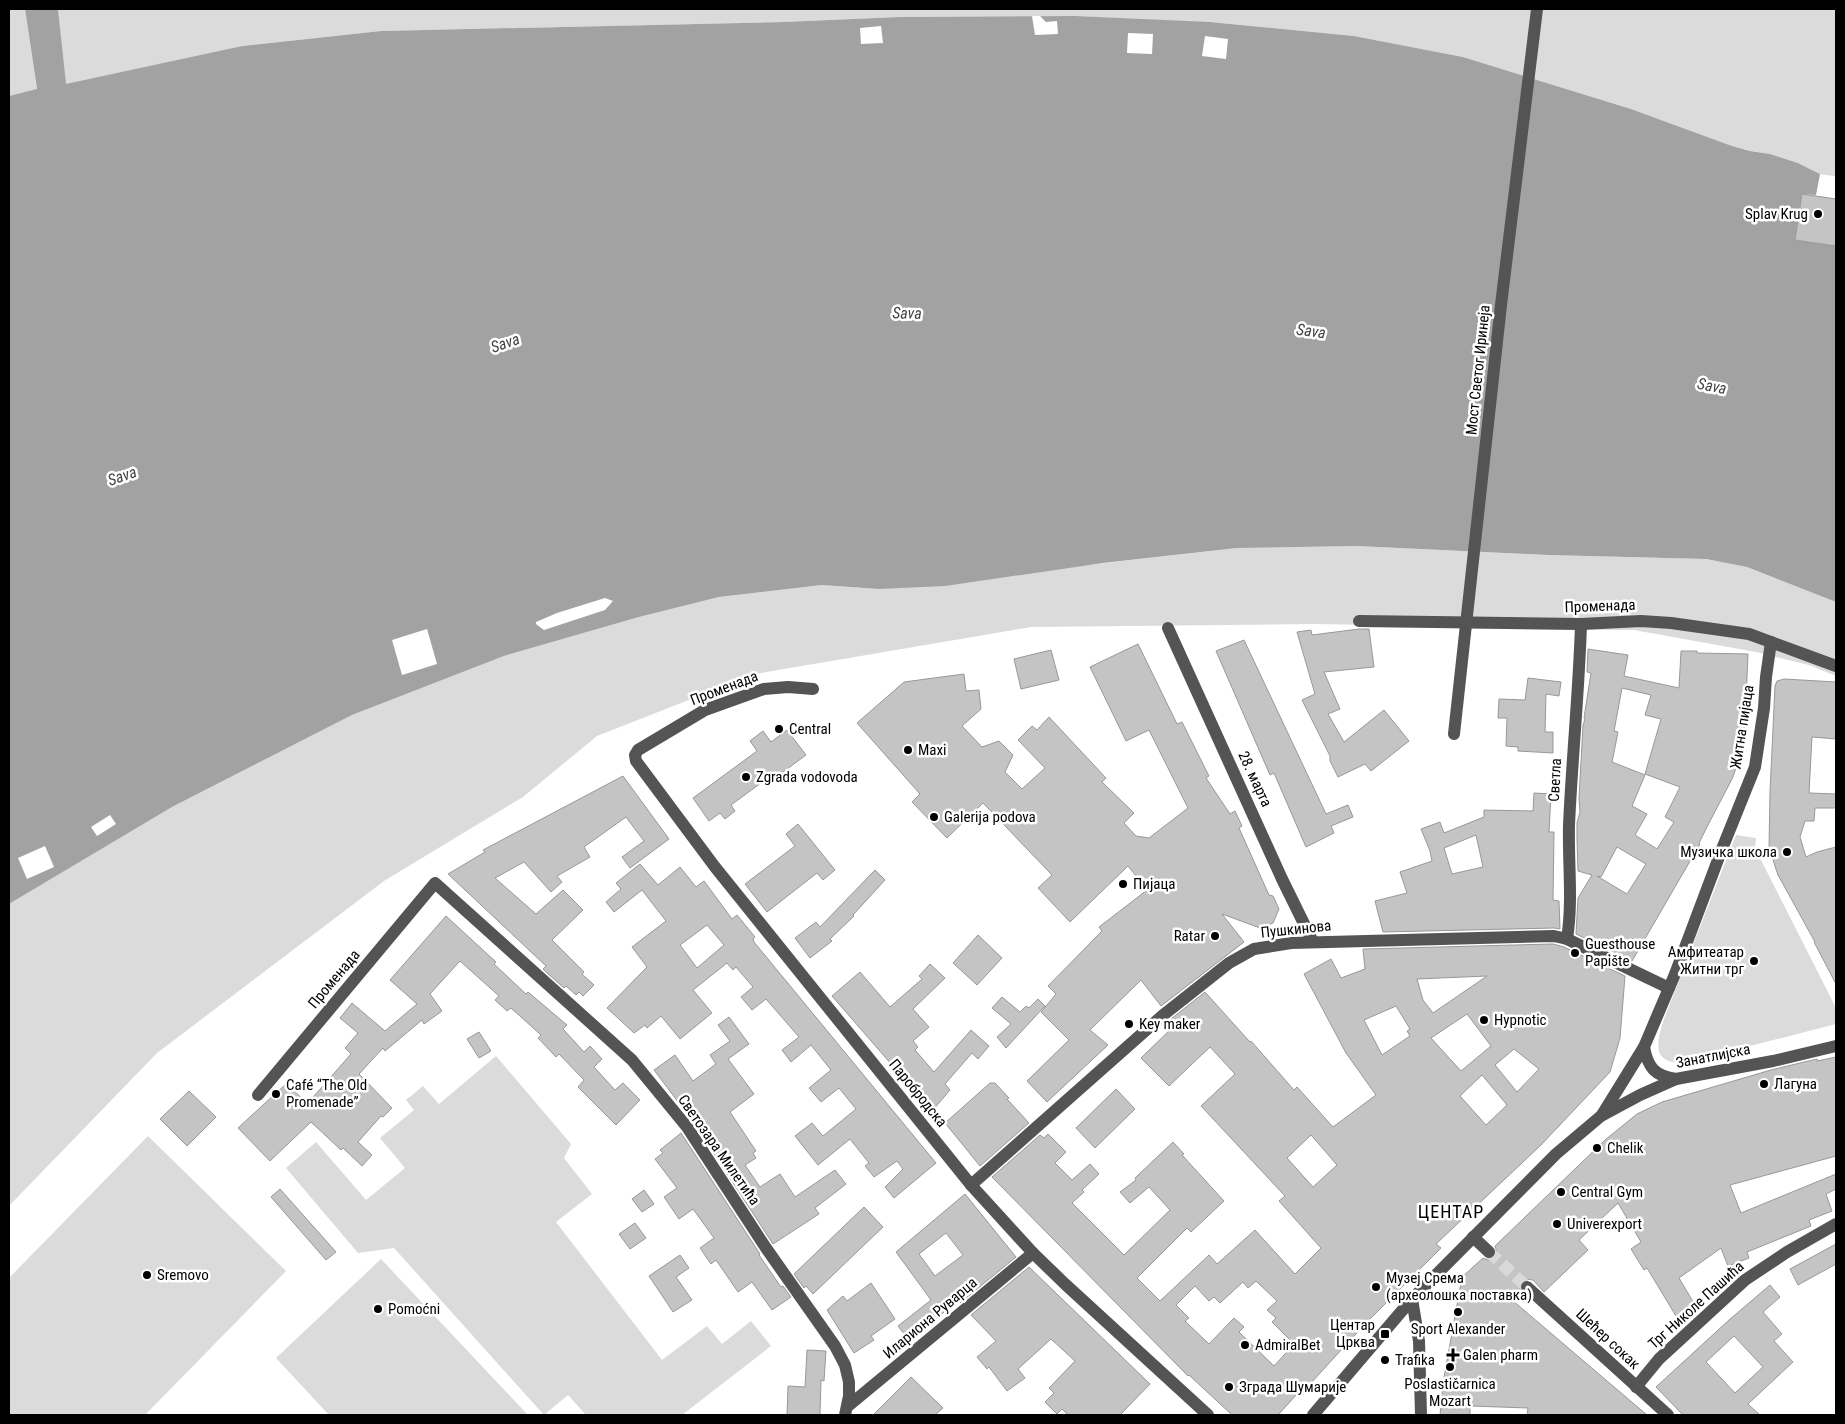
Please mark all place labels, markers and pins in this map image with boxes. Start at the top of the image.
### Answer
place label: Splav Krug [1745,205,1808,223]
marker: Splav Krug [1812,208,1824,220]
place label: Central [789,720,831,738]
marker: Central [773,723,785,735]
place label: Maxi [918,741,947,759]
marker: Maxi [902,744,914,756]
place label: Zgrada vodovoda [756,768,858,786]
marker: Zgrada vodovoda [740,771,752,783]
place label: Galerija podova [944,808,1036,826]
marker: Galerija podova [928,811,940,823]
place label: Музичка школа [1680,843,1777,861]
marker: Музичка школа [1781,846,1793,858]
place label: Пијаца [1133,875,1176,893]
marker: Пијаца [1117,878,1129,890]
place label: Ratar [1174,927,1205,945]
marker: Ratar [1209,930,1221,942]
place label: Guesthouse Papište [1585,935,1655,970]
place label: Амфитеатар Житни трг [1668,943,1744,978]
marker: Guesthouse Papište [1569,947,1581,959]
marker: Амфитеатар Житни трг [1748,955,1760,967]
place label: Hypnotic [1494,1011,1547,1029]
marker: Hypnotic [1478,1014,1490,1026]
place label: Key maker [1139,1015,1201,1033]
marker: Key maker [1123,1018,1135,1030]
place label: Лагуна [1774,1075,1817,1093]
place label: Café “The Old Promenade” [286,1076,367,1111]
marker: Лагуна [1758,1078,1770,1090]
marker: Café “The Old Promenade” [270,1088,282,1100]
place label: Chelik [1607,1139,1644,1157]
marker: Chelik [1591,1142,1603,1154]
place label: Central Gym [1571,1183,1643,1201]
marker: Central Gym [1555,1186,1567,1198]
place label: Univerexport [1567,1215,1642,1233]
marker: Univerexport [1551,1218,1563,1230]
place label: Sremovo [157,1266,209,1284]
marker: Sremovo [141,1269,153,1281]
place label: Музеј Срема (археолошка поставка) [1386,1269,1532,1304]
marker: Музеј Срема (археолошка поставка) [1370,1281,1382,1293]
place label: Pomoćni [388,1300,440,1318]
marker: Pomoćni [372,1303,384,1315]
marker: Sport Alexander [1452,1306,1464,1318]
place label: Центар Црква [1330,1316,1375,1351]
place label: Sport Alexander [1411,1320,1506,1338]
marker: Центар Црква [1379,1328,1391,1340]
place label: AdmiralBet [1255,1336,1320,1354]
marker: AdmiralBet [1239,1339,1251,1351]
place label: Galen pharm [1463,1346,1538,1364]
marker: Galen pharm [1447,1349,1459,1361]
place label: Trafika [1395,1351,1435,1369]
marker: Trafika [1379,1354,1391,1366]
marker: Poslastičarnica Mozart [1444,1361,1456,1373]
place label: Poslastičarnica Mozart [1404,1375,1496,1410]
place label: Зграда Шумарије [1239,1378,1346,1396]
marker: Зграда Шумарије [1223,1381,1235,1393]

